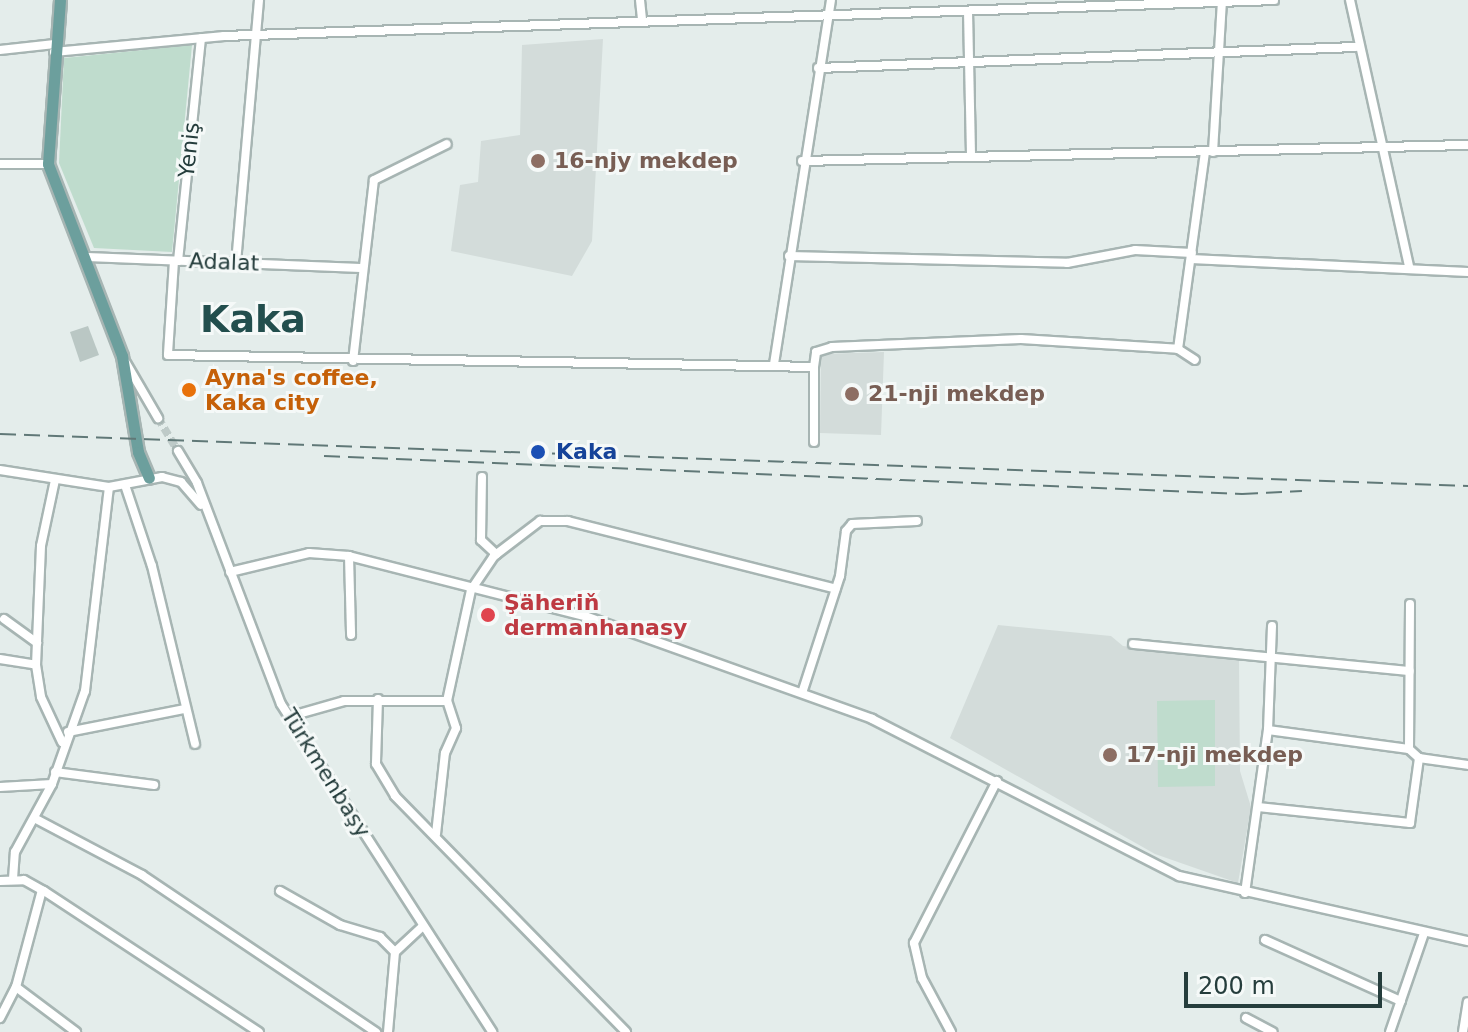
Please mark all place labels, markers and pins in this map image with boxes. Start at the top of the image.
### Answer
place label: 16-njy mekdep [554,148,738,174]
marker: 16-njy mekdep [529,152,547,170]
place label: Ayna's coffee, Kaka city [205,364,378,416]
marker: Ayna's coffee, Kaka city [180,381,198,399]
place label: 21-nji mekdep [868,381,1045,407]
marker: 21-nji mekdep [843,385,861,403]
place label: Kaka [556,439,617,465]
marker: Kaka [527,441,549,463]
place label: Şäheriň dermanhanasy [504,589,687,640]
marker: Şäheriň dermanhanasy [479,606,497,624]
place label: 17-nji mekdep [1126,742,1303,768]
marker: 17-nji mekdep [1101,746,1119,764]

